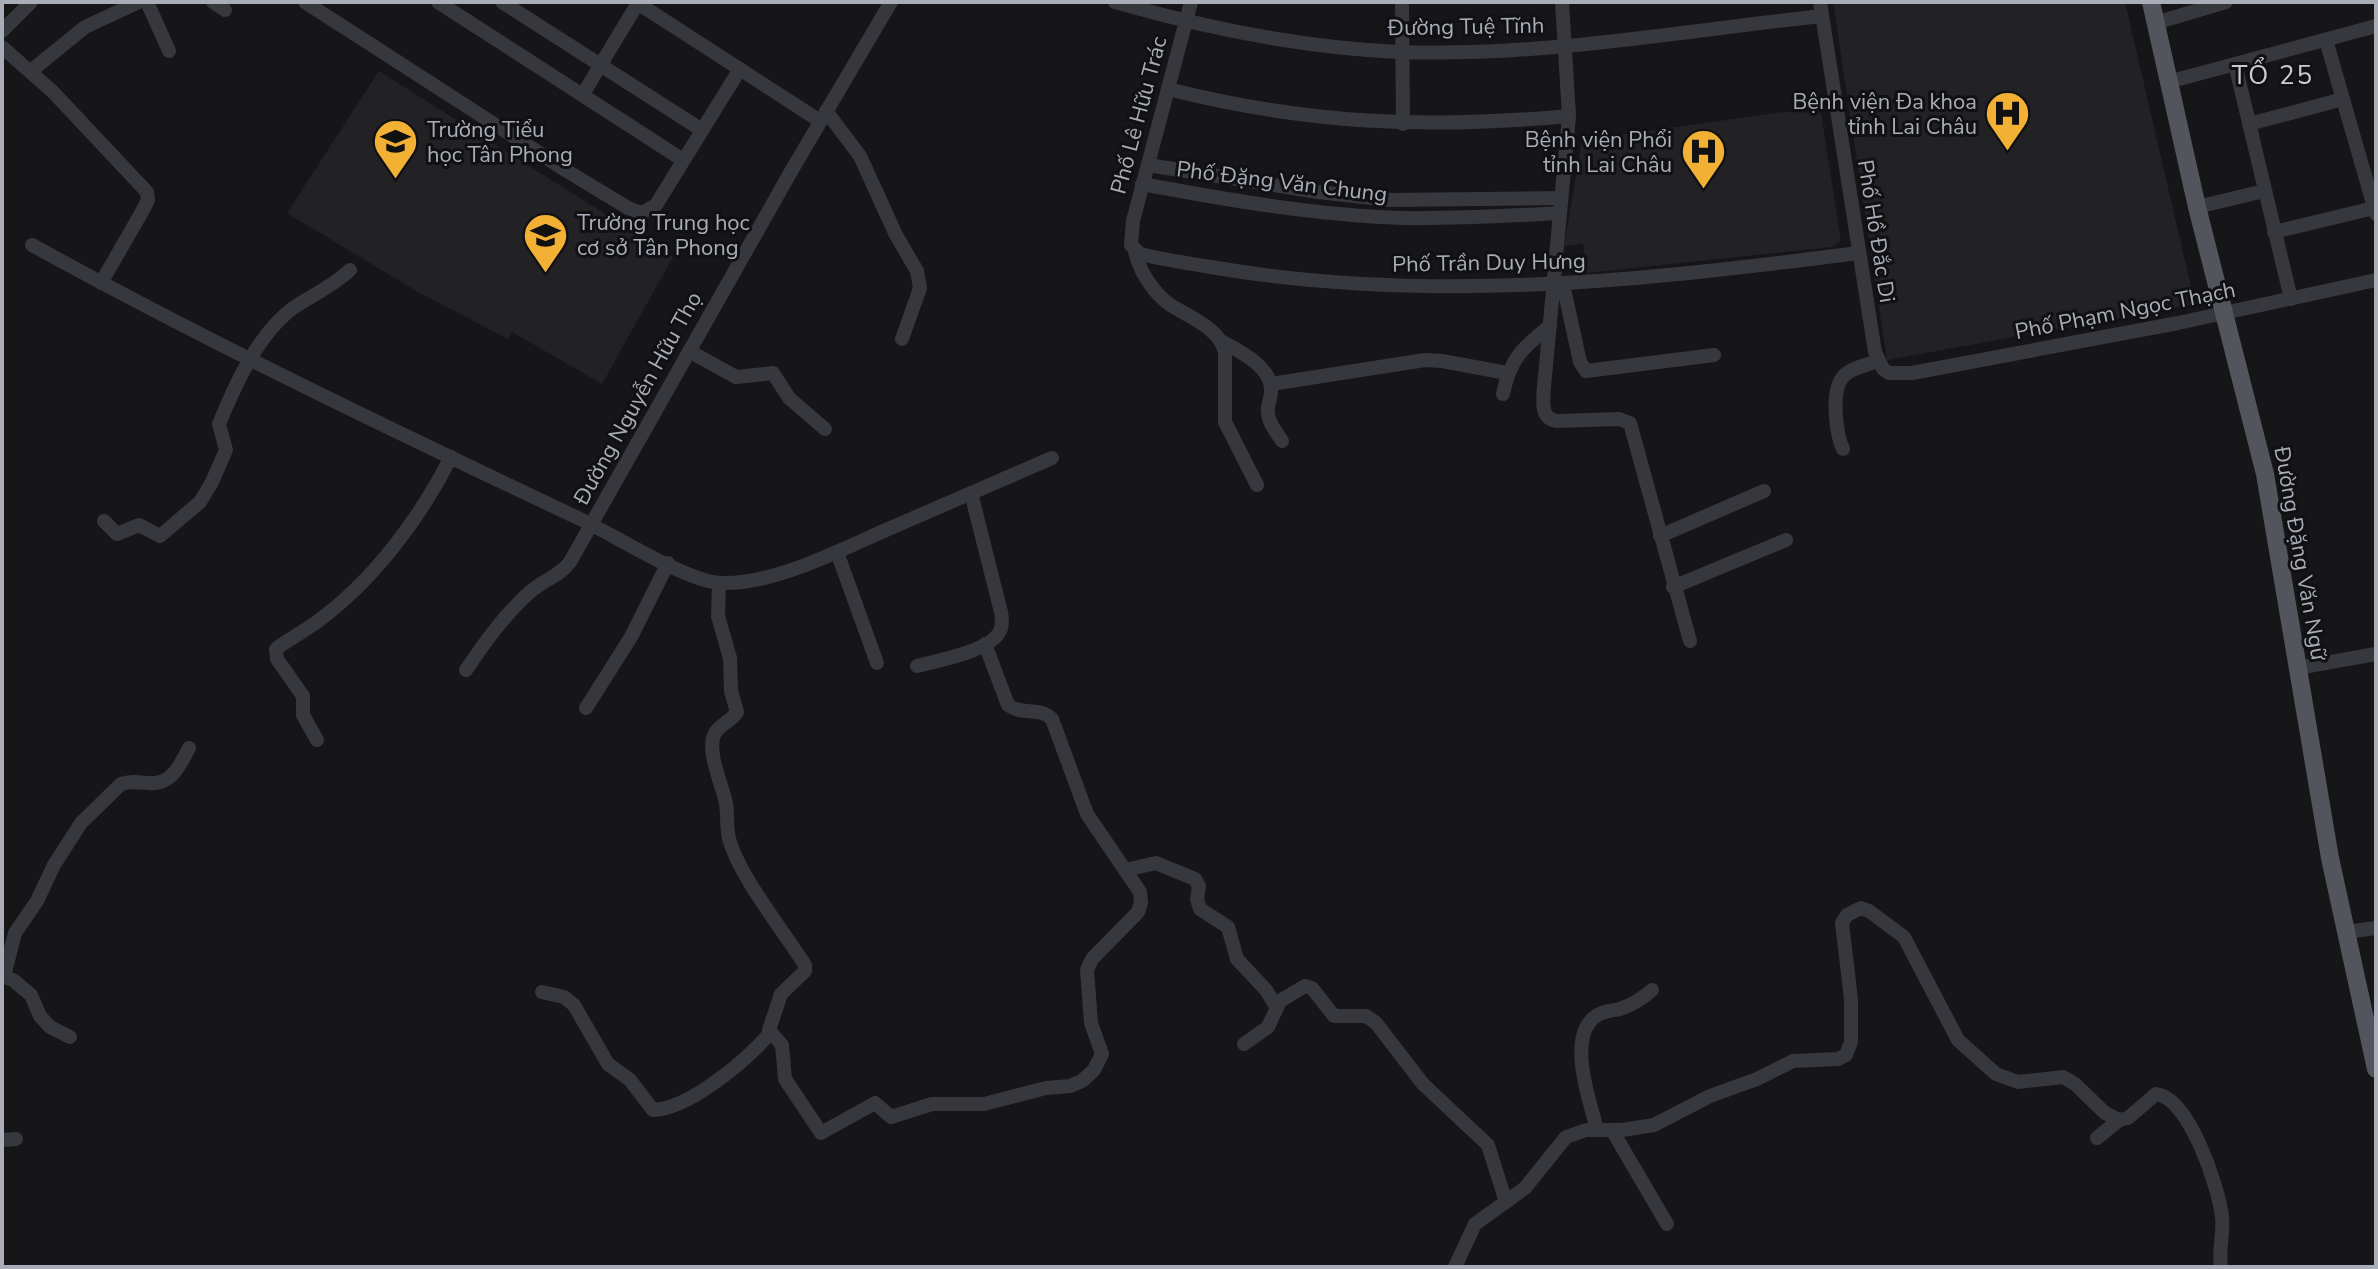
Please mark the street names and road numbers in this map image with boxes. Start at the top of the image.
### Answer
street label: Đường Tuệ Tĩnh [1386,11,1545,43]
street label: Phố Lê Hữu Trác [1104,33,1174,197]
street label: Phố Đặng Văn Chung [1175,154,1389,210]
street label: Phố Hồ Đắc Di [1850,158,1902,305]
street label: Phố Trần Duy Hưng [1392,246,1586,280]
street label: Phố Phạm Ngọc Thạch [2012,275,2238,347]
street label: Đường Nguyễn Hữu Thọ [566,286,709,511]
street label: Đường Đặng Văn Ngữ [2266,443,2334,664]

